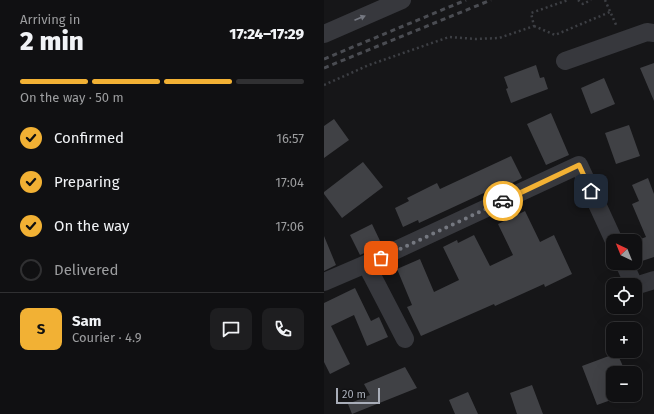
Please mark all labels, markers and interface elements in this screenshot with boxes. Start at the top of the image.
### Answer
text: Arriving in [20,12,80,27]
one-way arrow [354,15,365,21]
text: 17:24–17:29 [229,25,304,43]
text: 2 min [20,26,84,57]
text: On the way · 50 m [20,90,124,105]
icon: check [20,127,42,149]
text: Confirmed [54,129,124,147]
text: 16:57 [276,131,304,146]
icon: check [20,171,42,193]
text: Preparing [54,173,119,191]
pin [574,174,608,208]
text: 17:04 [275,175,304,190]
icon: home [580,180,602,202]
courier [483,181,523,221]
icon: car [492,190,514,212]
icon: check [20,215,42,237]
text: On the way [54,217,129,235]
text: 17:06 [275,219,304,234]
north arrow [606,234,642,270]
map controls [606,234,642,402]
pin [364,241,398,275]
icon: bag [370,247,392,269]
text: Delivered [54,261,118,279]
button: locate [606,278,642,314]
button: chat [210,308,252,350]
button: phone [262,308,304,350]
text: Sam [72,312,101,330]
text: S [37,320,45,338]
button: + [606,322,642,358]
text: Courier · 4.9 [72,330,142,345]
button: − [606,366,642,402]
scale bar [336,386,380,405]
text: 20 m [342,388,366,401]

